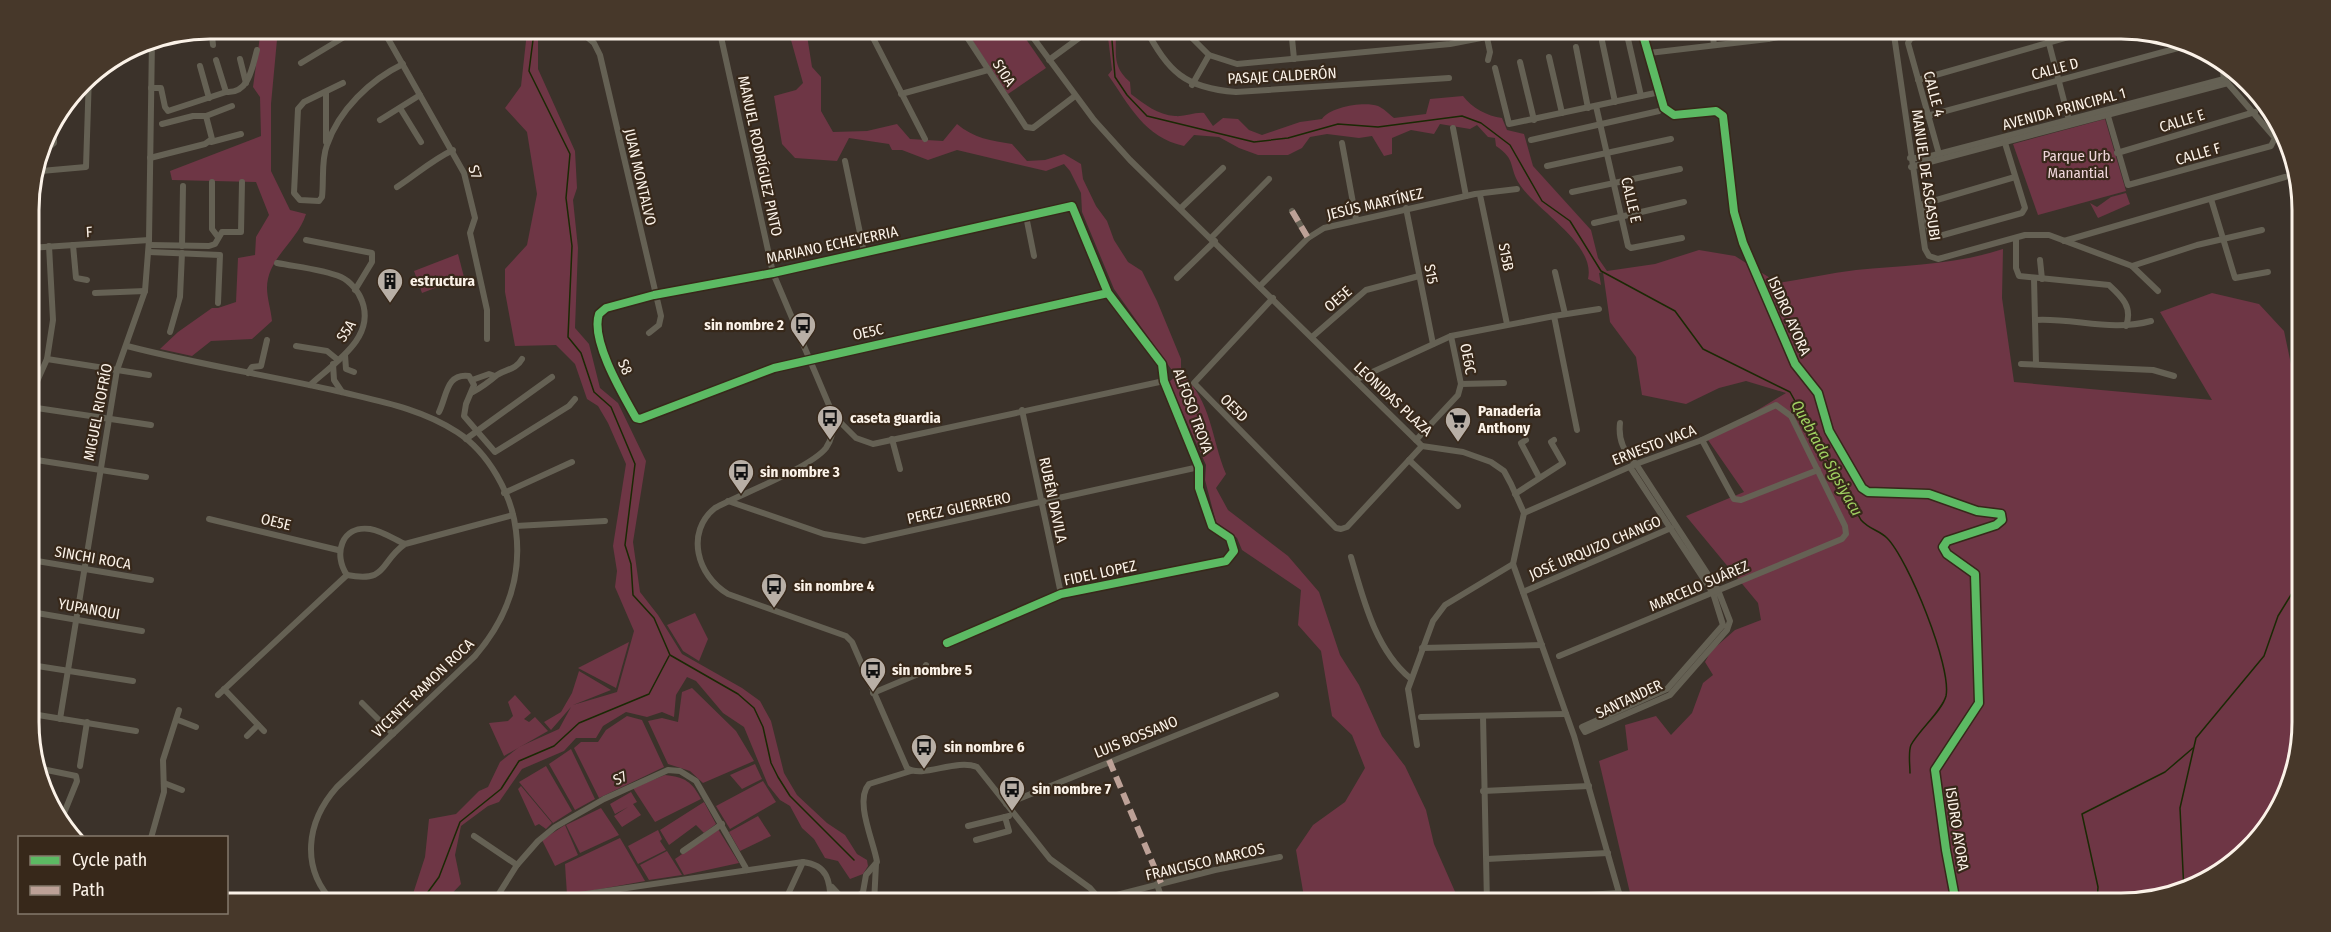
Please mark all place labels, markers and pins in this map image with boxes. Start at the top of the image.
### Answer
building icon: estructura [375,266,405,304]
place label: estructura [410,272,475,290]
bus stop icon: sin nombre 2 [788,310,818,348]
place label: sin nombre 2 [704,316,784,334]
place label: Panadería Anthony [1477,402,1541,437]
bus stop icon: caseta guardia [815,403,845,441]
supermarket icon: Panadería Anthony [1443,405,1473,443]
place label: caseta guardia [850,409,941,427]
bus stop icon: sin nombre 3 [726,457,756,495]
place label: sin nombre 3 [760,463,840,481]
bus stop icon: sin nombre 4 [759,571,789,609]
place label: sin nombre 4 [794,577,875,595]
bus stop icon: sin nombre 5 [858,655,888,693]
place label: sin nombre 5 [892,661,972,679]
bus stop icon: sin nombre 6 [909,732,939,770]
place label: sin nombre 6 [944,738,1025,756]
bus stop icon: sin nombre 7 [997,774,1027,812]
place label: sin nombre 7 [1032,780,1112,798]

